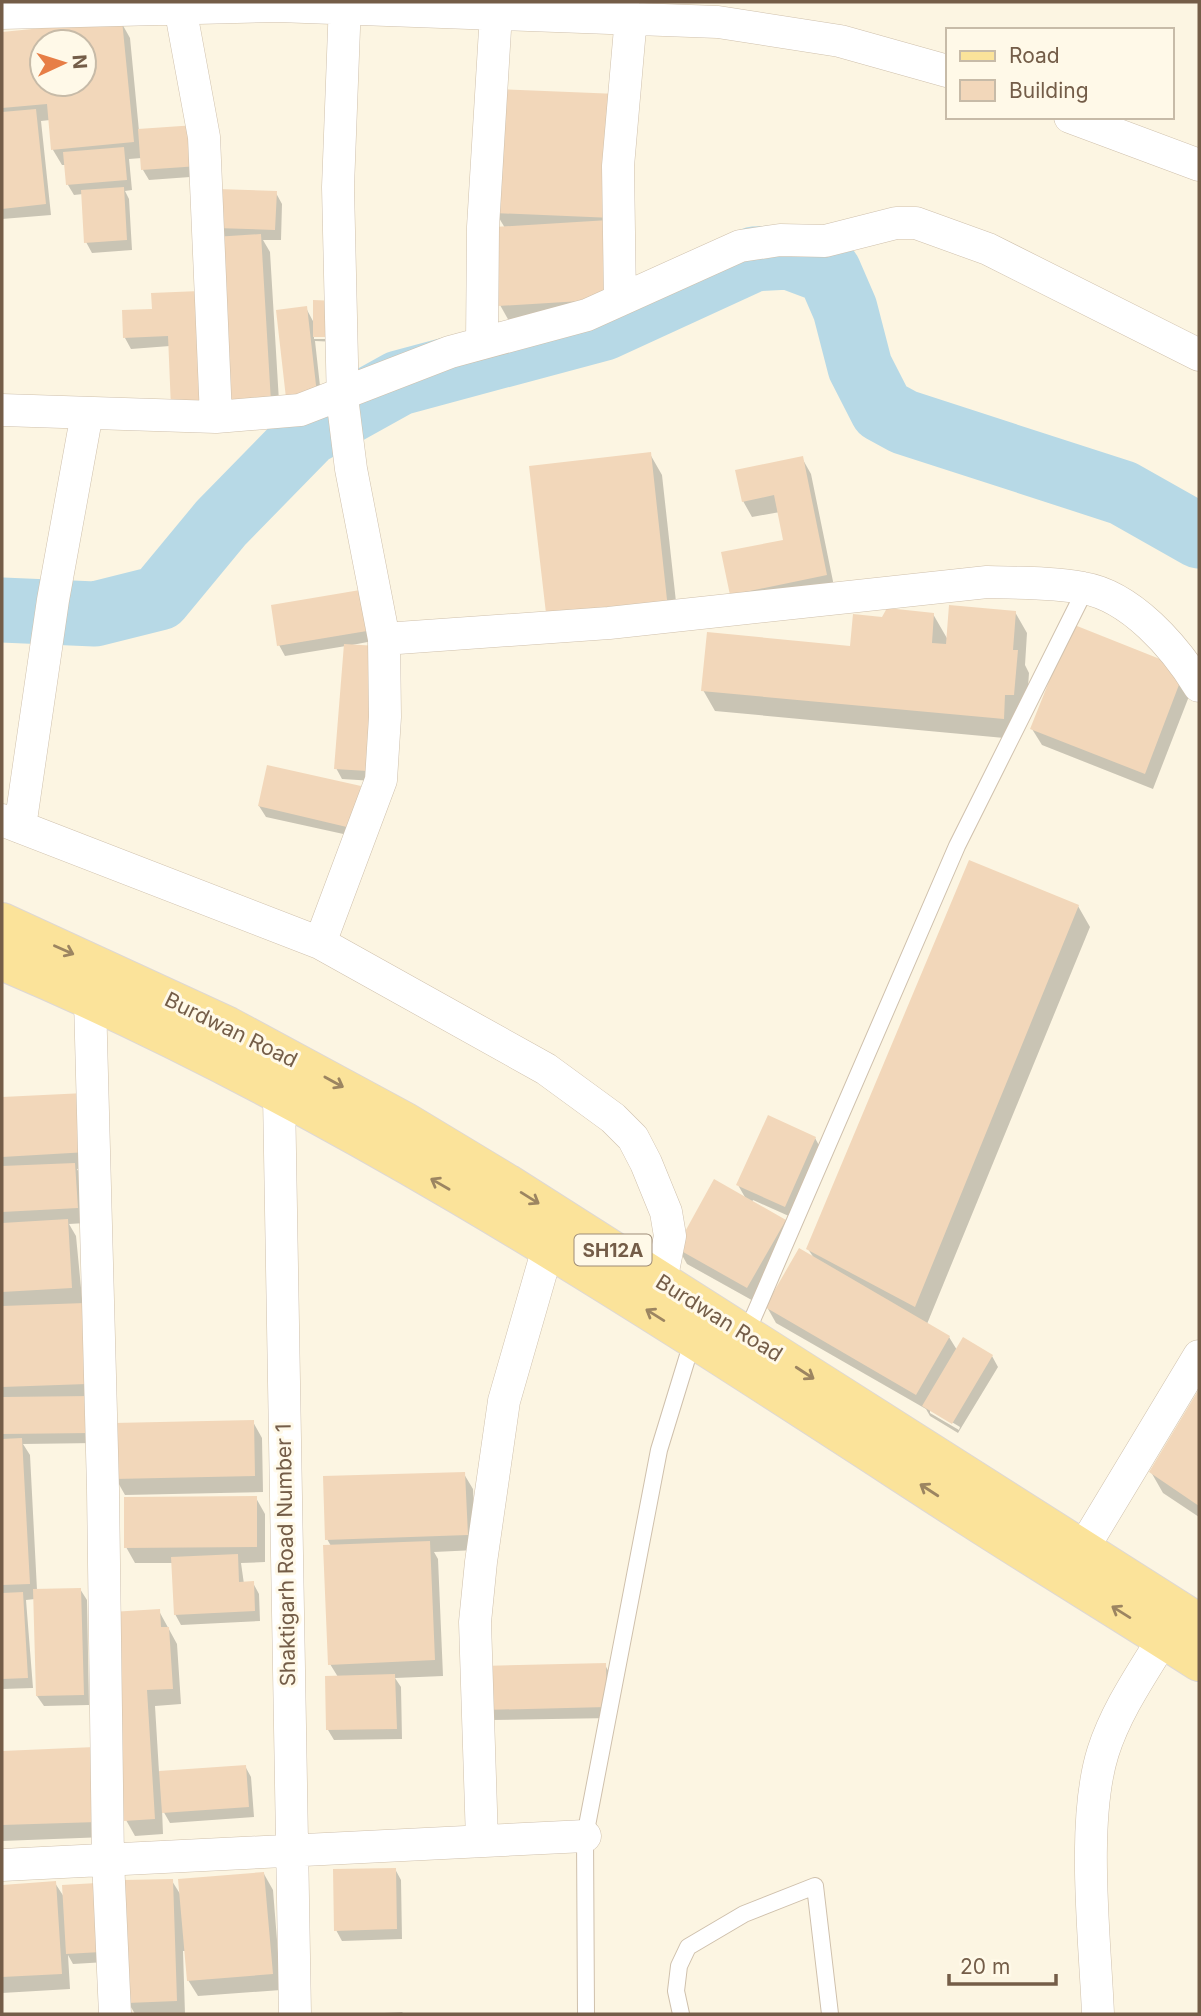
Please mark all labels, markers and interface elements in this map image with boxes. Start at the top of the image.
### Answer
north arrow [28,28,98,98]
legend [946,28,1173,119]
text: Road [1009,43,1060,68]
text: N [67,54,91,70]
text: Building [1009,78,1089,103]
one-way arrow [53,944,74,957]
street label: Burdwan Road [161,987,302,1072]
one-way arrow [324,1075,344,1089]
one-way arrow [430,1177,450,1191]
one-way arrow [520,1191,540,1205]
road number: SH12A [574,1234,652,1266]
street label: Burdwan Road [651,1269,787,1366]
one-way arrow [646,1307,665,1322]
one-way arrow [795,1365,814,1380]
street label: Shaktigarh Road Number 1 [271,1423,300,1687]
one-way arrow [920,1483,939,1498]
one-way arrow [1111,1605,1131,1619]
scale bar [949,1942,1056,1986]
text: 20 m [960,1954,1010,1979]

